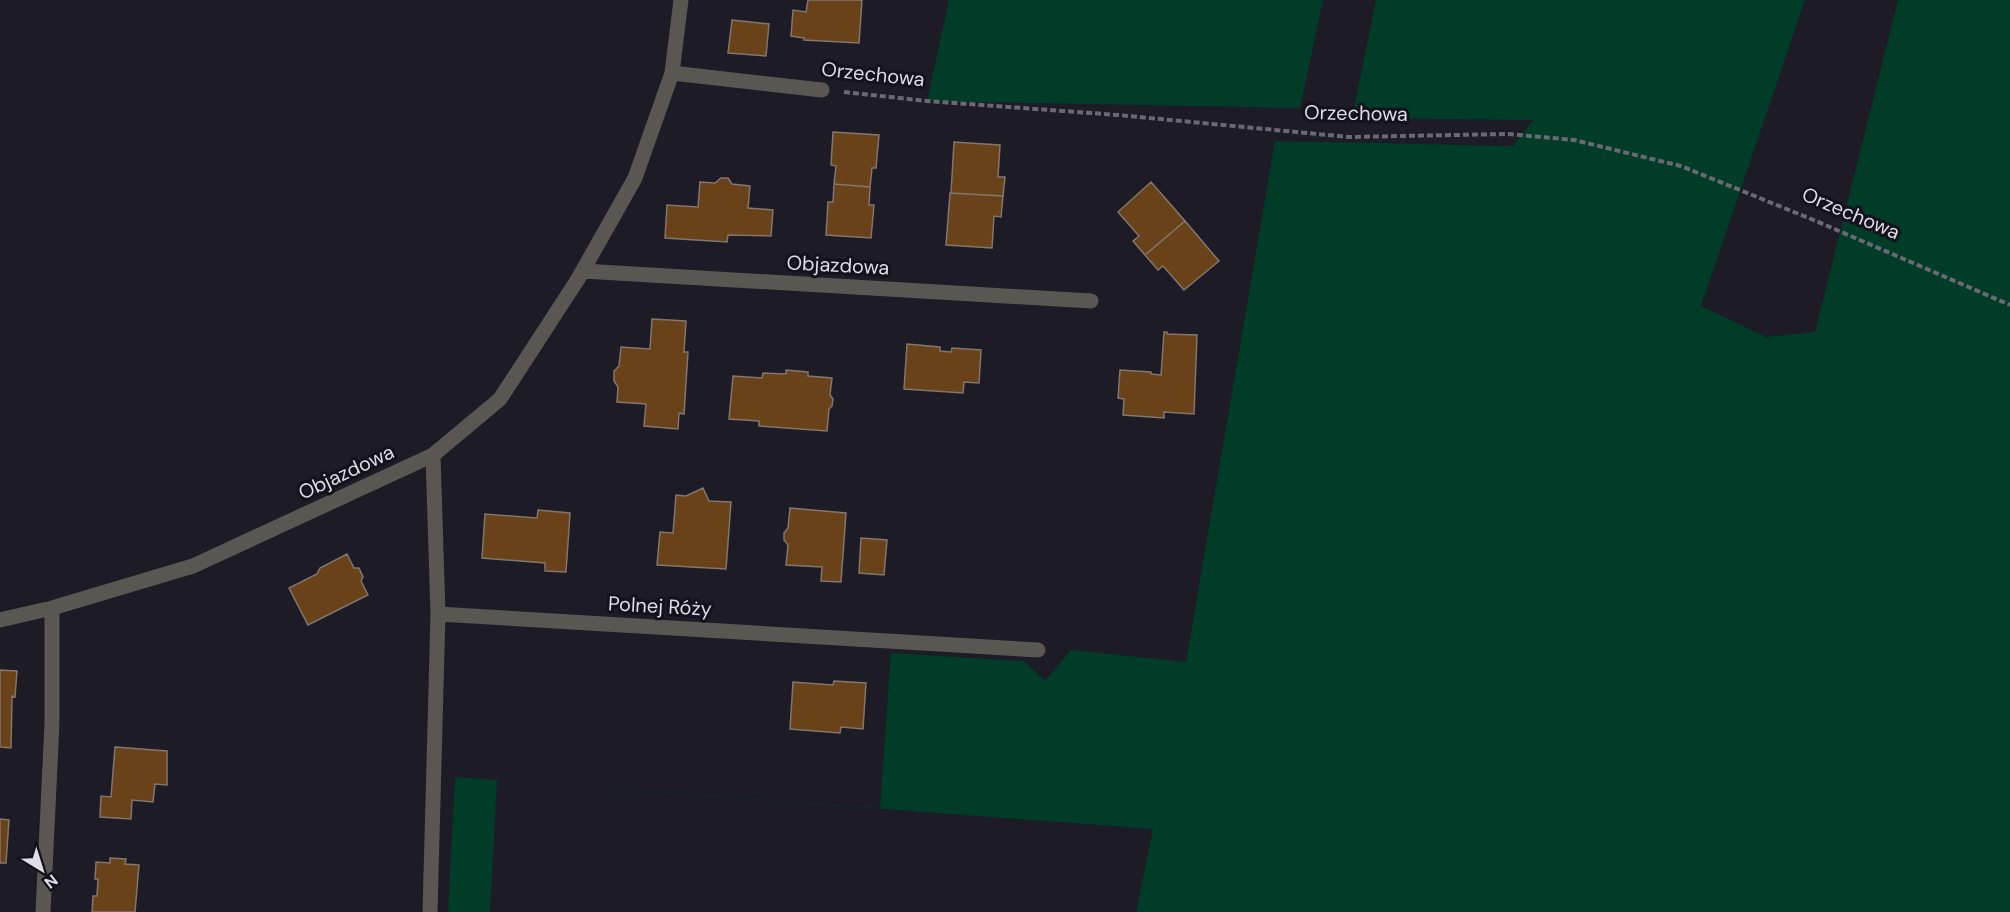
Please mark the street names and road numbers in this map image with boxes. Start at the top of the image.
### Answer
street label: Orzechowa [820,56,926,92]
street label: Orzechowa [1304,99,1408,127]
street label: Orzechowa [1798,181,1904,245]
street label: Objazdowa [786,249,890,281]
street label: Objazdowa [294,439,398,505]
street label: Polnej Róży [608,590,712,622]

